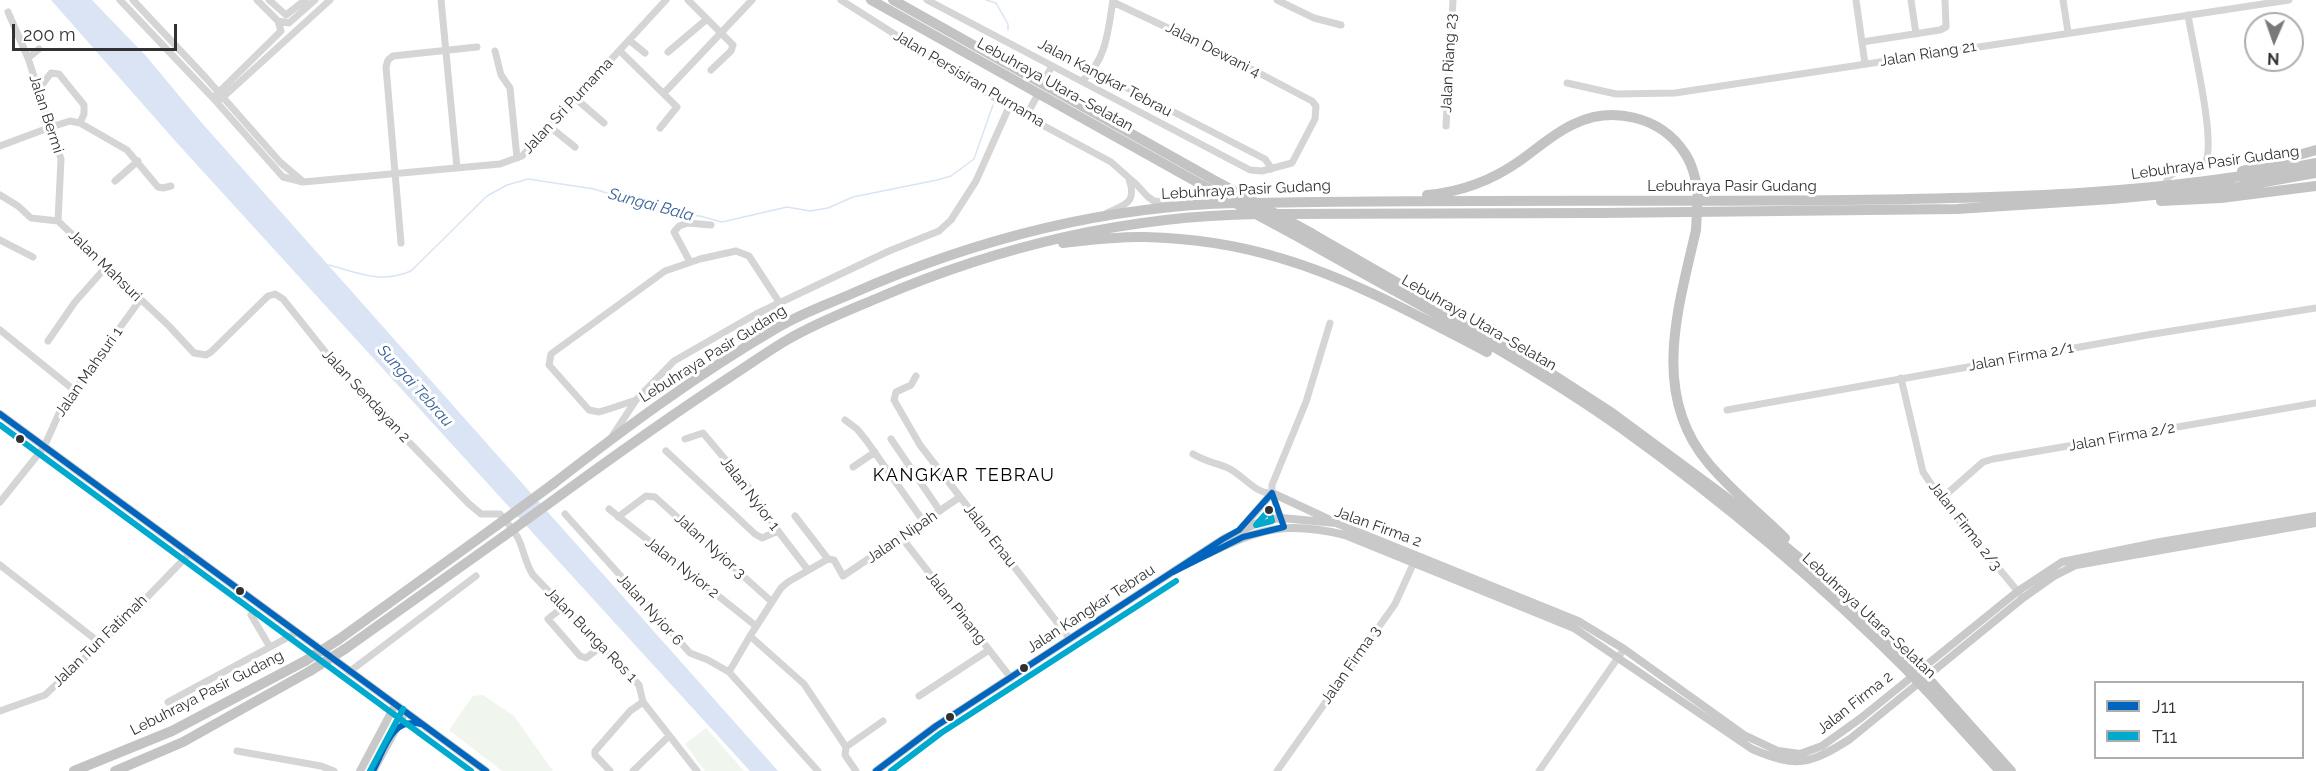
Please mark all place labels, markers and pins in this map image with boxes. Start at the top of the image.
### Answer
unlabelled marker [14,433,26,445]
unlabelled marker [1263,504,1275,516]
unlabelled marker [234,585,246,597]
unlabelled marker [1018,662,1030,674]
unlabelled marker [944,711,956,723]

